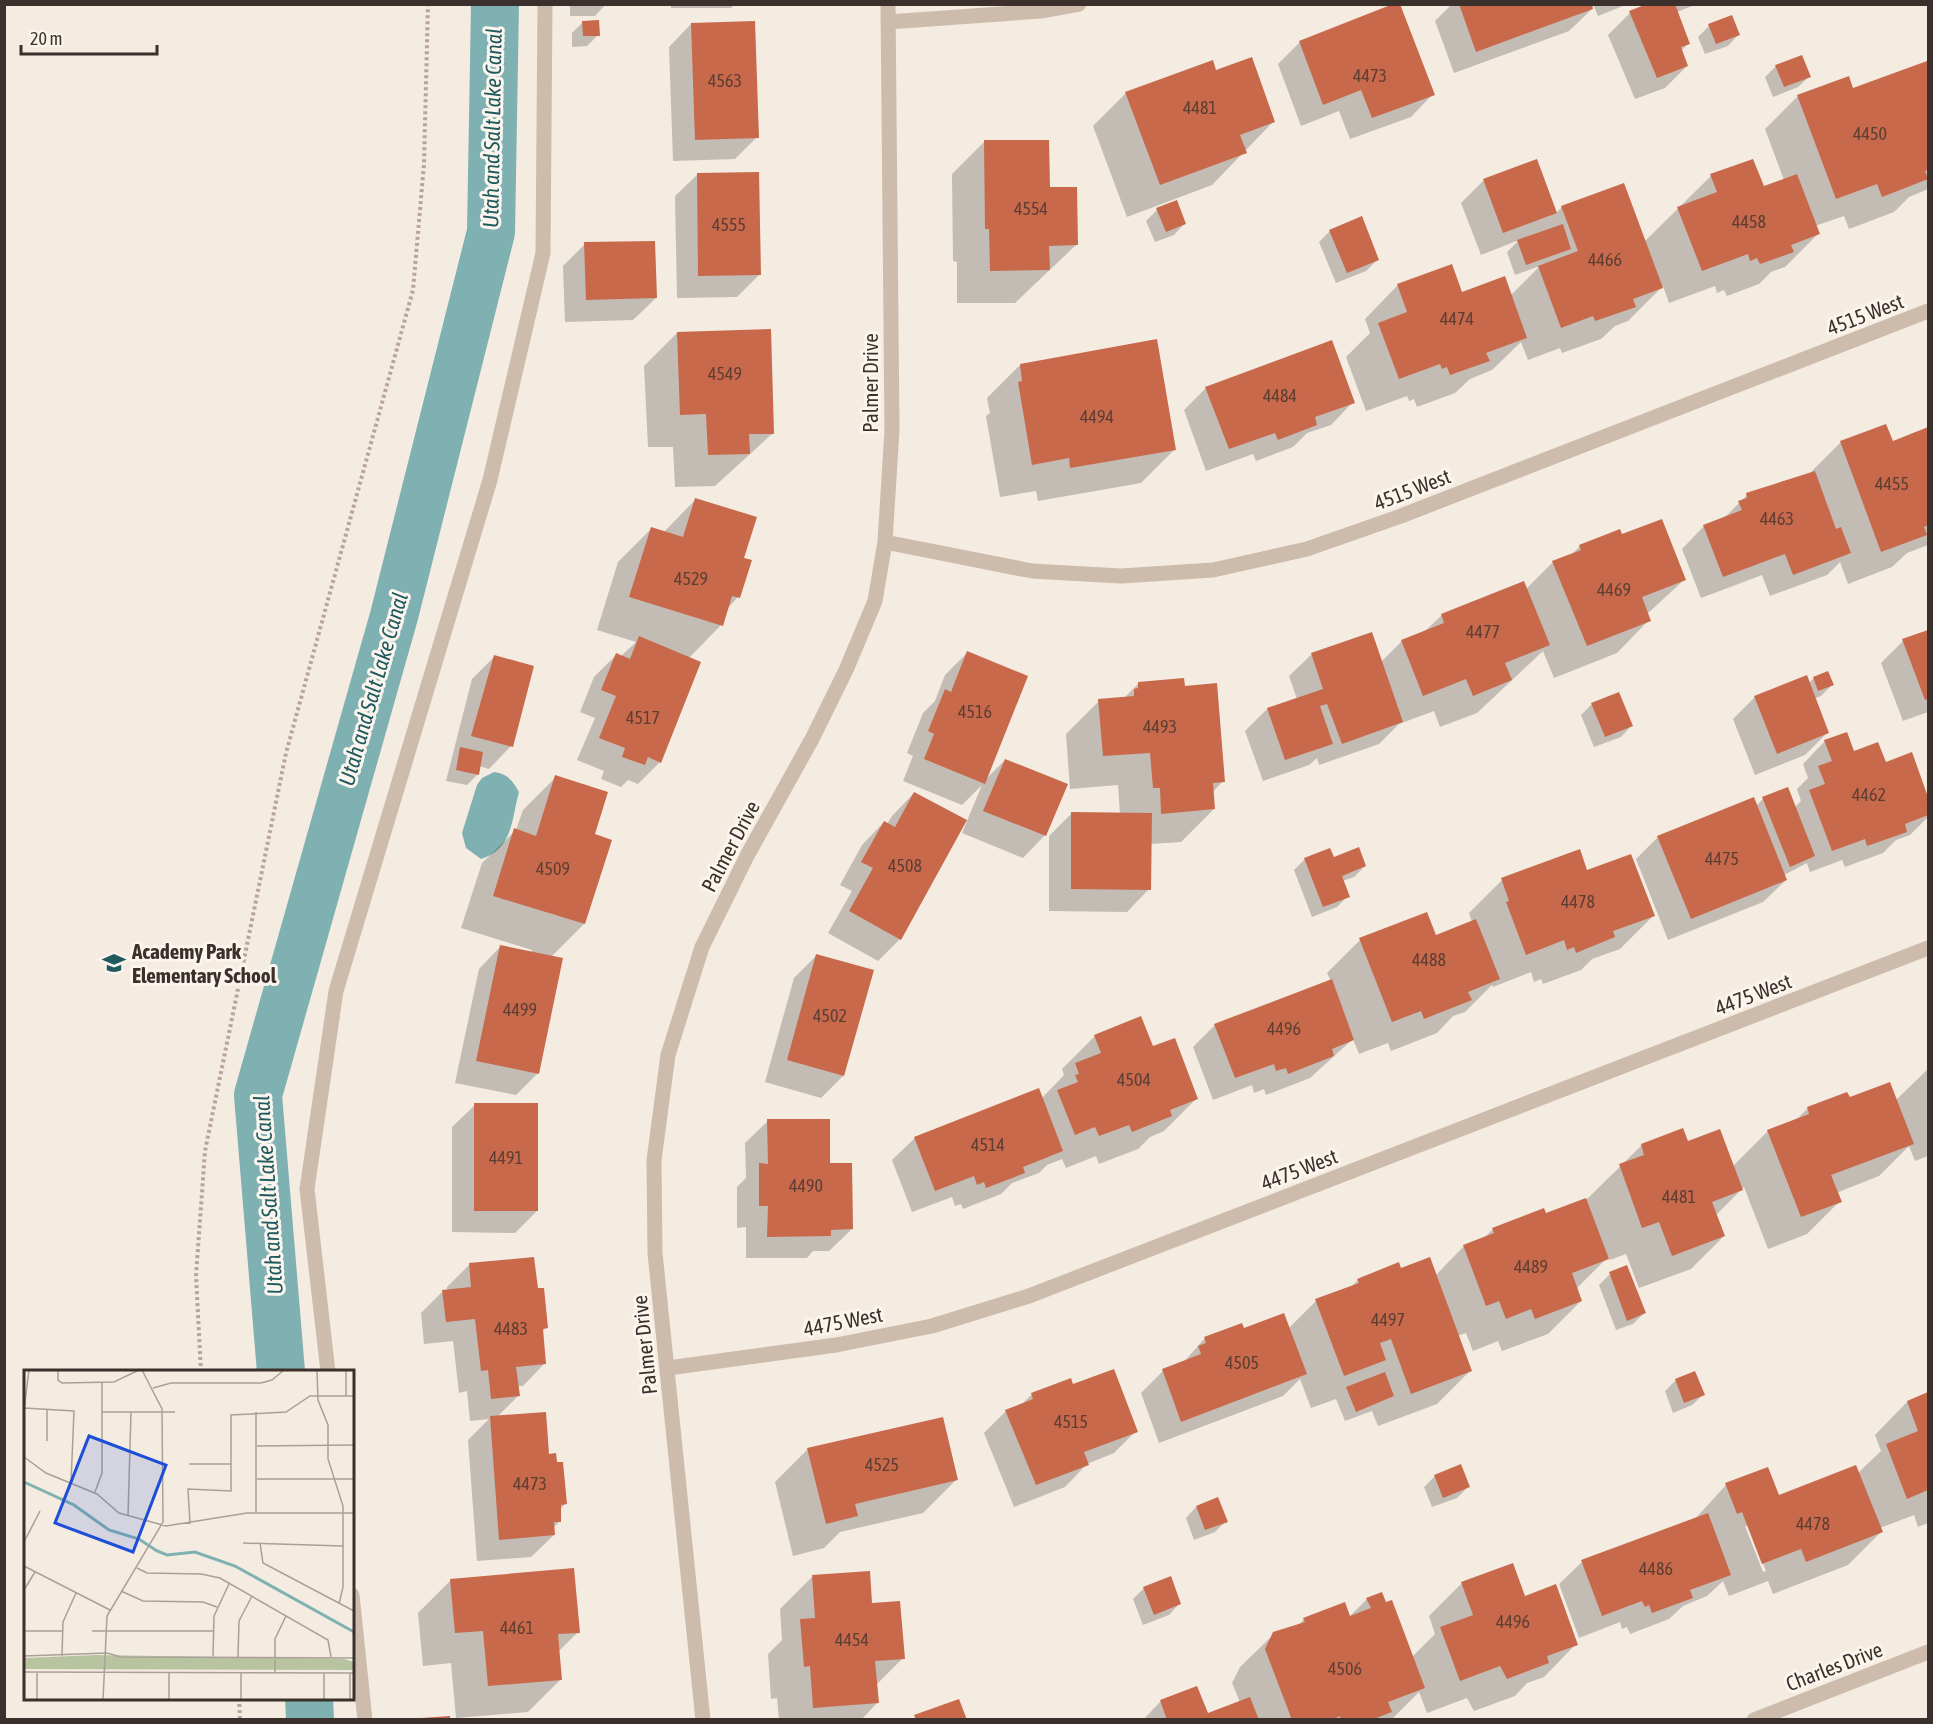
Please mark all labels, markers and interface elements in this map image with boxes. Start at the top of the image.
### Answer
scale bar [21,18,158,56]
text: 20 m [30,28,62,49]
water label: Utah and Salt Lake Canal [477,28,507,228]
house number: 4473 [1353,65,1387,86]
house number: 4563 [708,70,742,91]
house number: 4481 [1183,97,1217,118]
house number: 4450 [1853,123,1887,144]
house number: 4554 [1014,198,1048,219]
house number: 4458 [1732,211,1766,232]
house number: 4555 [712,214,746,235]
house number: 4466 [1588,249,1622,270]
street label: 4515 West [1823,288,1907,340]
house number: 4474 [1440,308,1474,329]
street label: Palmer Drive [858,333,882,433]
house number: 4549 [708,363,742,384]
house number: 4484 [1263,385,1297,406]
house number: 4494 [1080,406,1114,427]
street label: 4515 West [1370,463,1454,515]
house number: 4455 [1875,473,1909,494]
house number: 4463 [1760,508,1794,529]
house number: 4529 [674,568,708,589]
house number: 4469 [1597,579,1631,600]
water label: Utah and Salt Lake Canal [333,589,413,789]
house number: 4477 [1466,621,1500,642]
house number: 4516 [958,701,992,722]
house number: 4517 [626,707,660,728]
house number: 4493 [1143,716,1177,737]
house number: 4462 [1852,784,1886,805]
street label: Palmer Drive [696,796,764,896]
house number: 4475 [1705,848,1739,869]
house number: 4508 [888,855,922,876]
house number: 4509 [536,858,570,879]
house number: 4478 [1561,891,1595,912]
place label: Academy Park Elementary School [131,939,277,987]
house number: 4488 [1412,949,1446,970]
school or university icon: Academy Park Elementary School [101,950,127,976]
street label: 4475 West [1711,968,1795,1020]
house number: 4499 [503,999,537,1020]
house number: 4502 [813,1005,847,1026]
house number: 4496 [1267,1018,1301,1039]
house number: 4504 [1117,1069,1151,1090]
water label: Utah and Salt Lake Canal [248,1094,288,1296]
house number: 4514 [971,1134,1005,1155]
street label: 4475 West [1257,1143,1341,1195]
house number: 4491 [489,1147,523,1168]
house number: 4490 [789,1175,823,1196]
house number: 4481 [1662,1186,1696,1207]
house number: 4489 [1514,1256,1548,1277]
street label: Palmer Drive [627,1294,661,1396]
street label: 4475 West [801,1302,885,1340]
house number: 4497 [1371,1309,1405,1330]
house number: 4483 [494,1318,528,1339]
house number: 4505 [1225,1352,1259,1373]
inset map [24,1370,354,1700]
house number: 4515 [1054,1411,1088,1432]
house number: 4525 [865,1454,899,1475]
house number: 4473 [513,1473,547,1494]
house number: 4478 [1796,1513,1830,1534]
house number: 4486 [1639,1558,1673,1579]
house number: 4496 [1496,1611,1530,1632]
house number: 4461 [500,1617,534,1638]
house number: 4454 [835,1629,869,1650]
street label: Charles Drive [1782,1637,1886,1695]
house number: 4506 [1328,1658,1362,1679]

